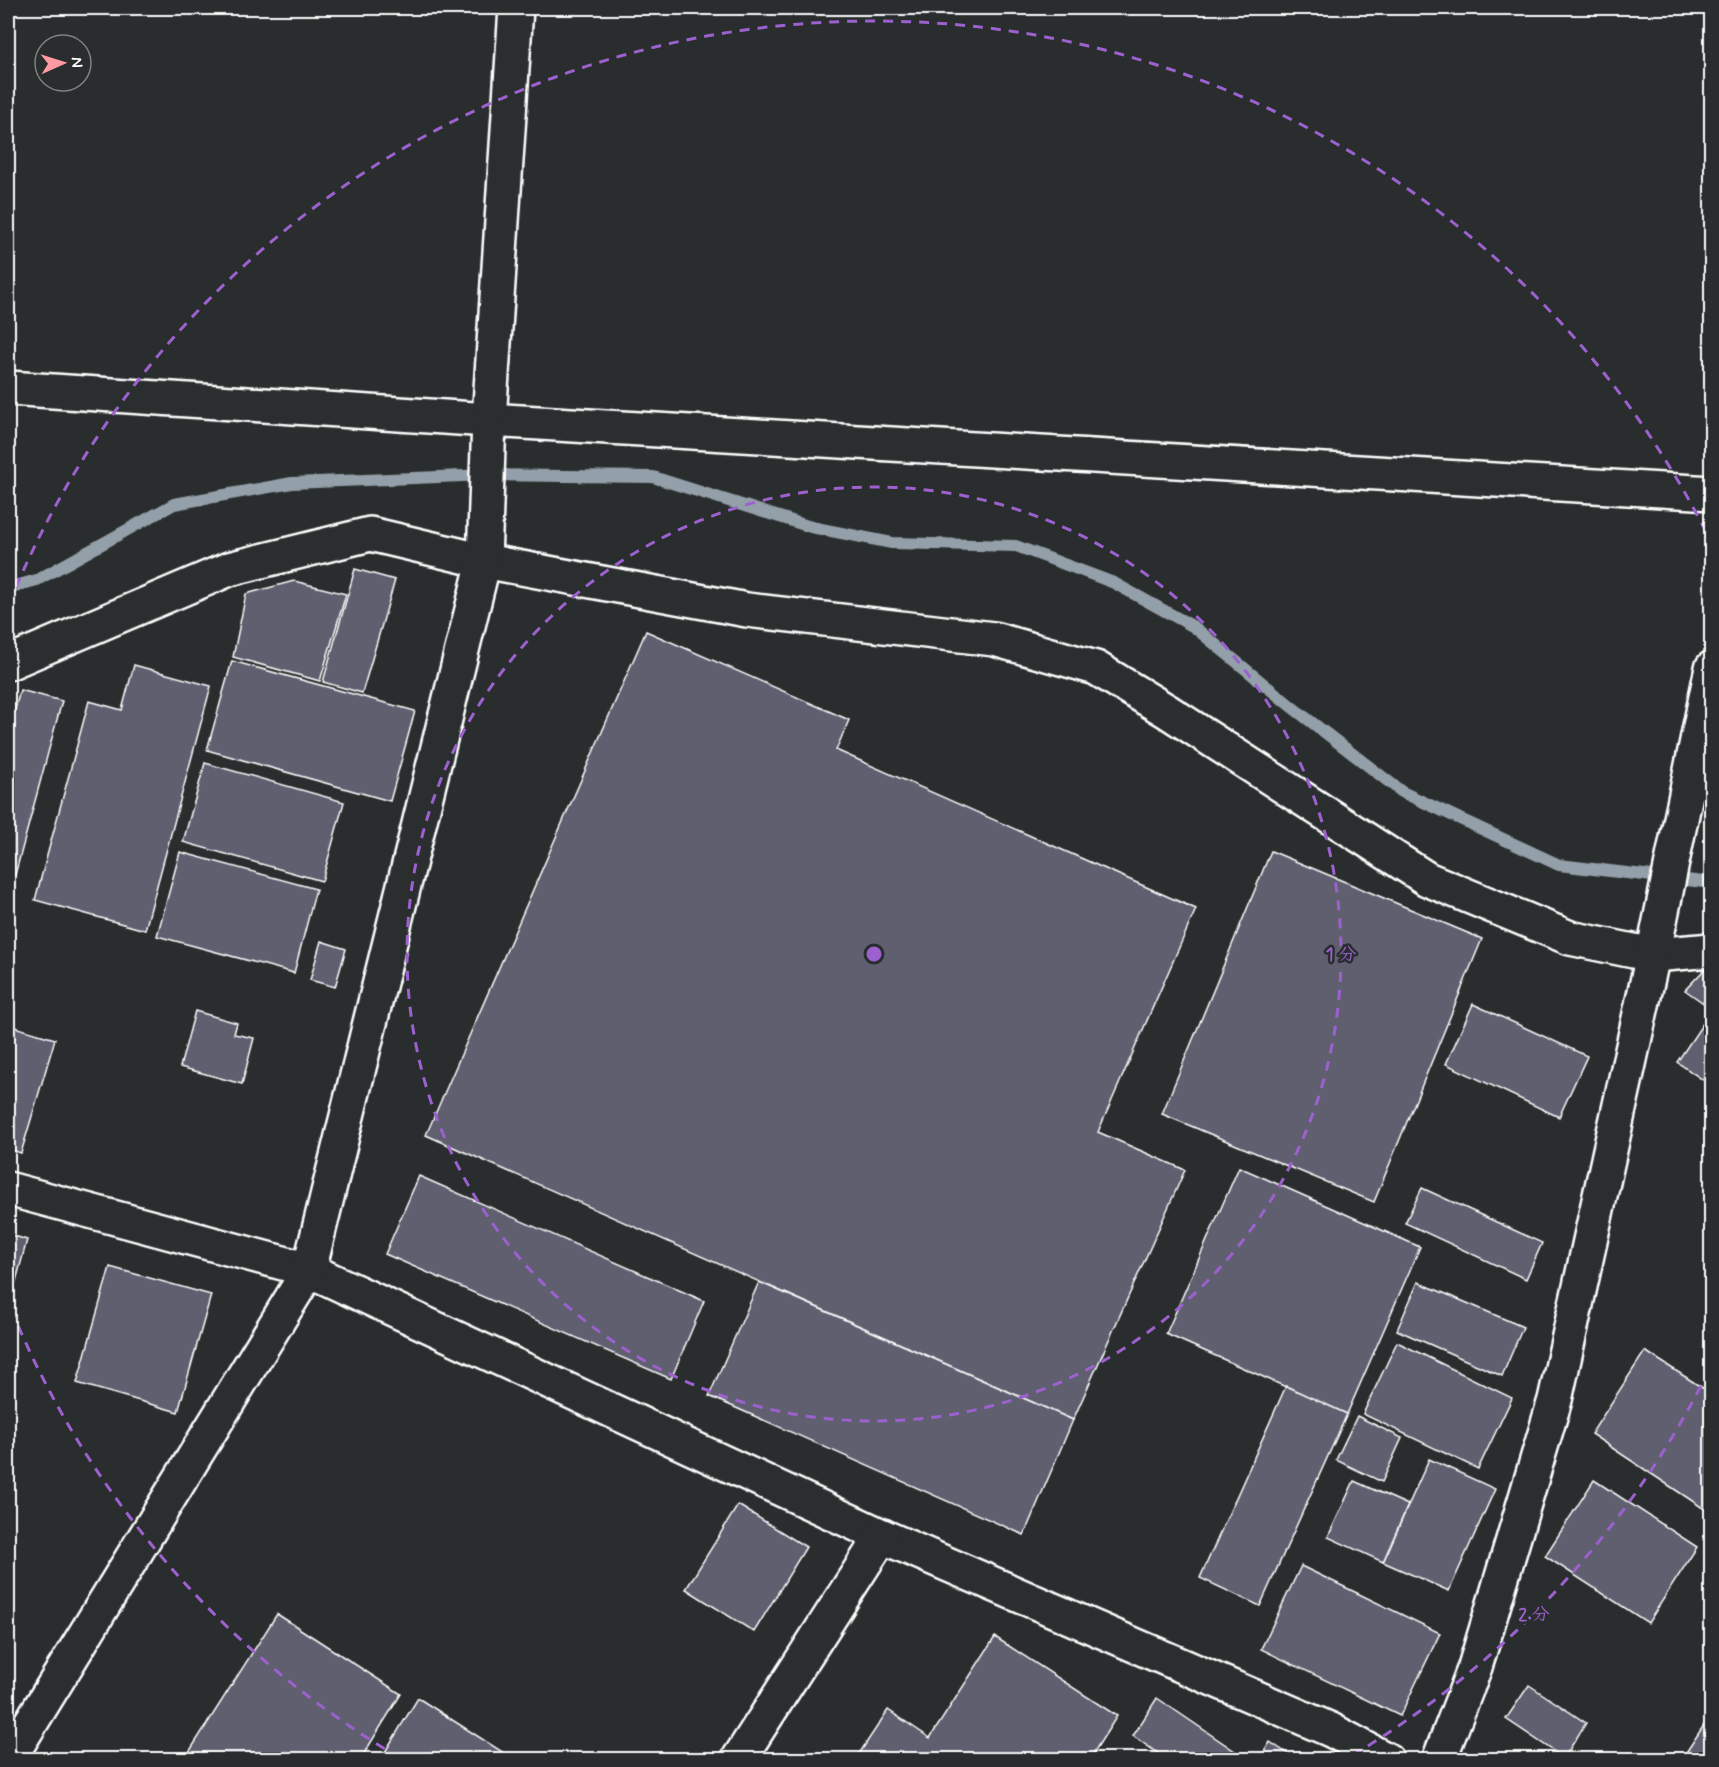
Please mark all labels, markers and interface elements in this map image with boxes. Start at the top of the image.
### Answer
north arrow [33,33,93,93]
text: N [66,56,87,68]
text: 1 分 [1326,943,1356,967]
centre of rings [864,944,884,964]
text: 2 分 [1518,1603,1550,1627]

